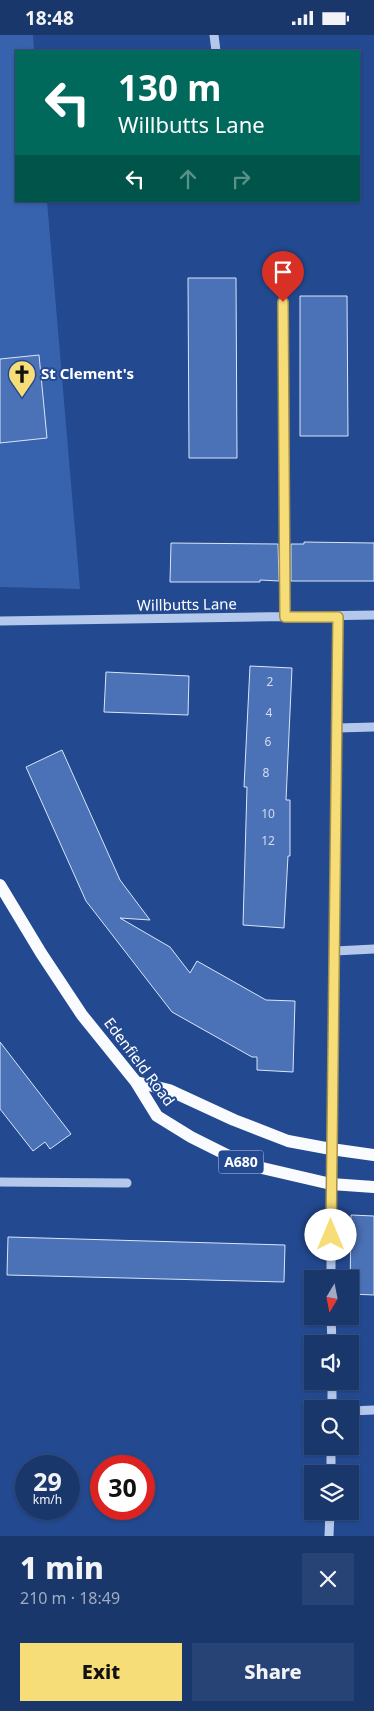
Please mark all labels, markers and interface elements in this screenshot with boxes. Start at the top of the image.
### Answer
text: 18:48 [25,5,74,31]
text: 130 m [118,64,221,111]
icon: left [35,70,100,135]
text: Willbutts Lane [118,109,265,139]
icon: left [121,165,149,193]
icon: ahead [174,165,202,193]
icon: right [227,165,255,193]
pin [262,251,304,302]
icon: arrive [269,258,297,286]
church icon: St Clement's [7,359,37,398]
place label: St Clement's [41,363,134,383]
street label: Willbutts Lane [137,593,237,615]
house number: 2 [267,673,274,690]
house number: 4 [266,704,273,721]
house number: 6 [265,733,272,750]
house number: 8 [263,764,270,781]
house number: 10 [261,805,275,822]
house number: 12 [261,832,275,849]
street label: Edenfield Road [100,1013,180,1110]
road number: A680 [218,1151,264,1173]
position arrow [304,1208,356,1260]
north arrow [304,1270,359,1325]
map controls [304,1270,359,1520]
button: sound [304,1335,359,1390]
button: search [304,1400,359,1455]
speed limit sign: 30 [90,1455,155,1520]
text: 29 [33,1464,62,1498]
button: layers [304,1465,359,1520]
text: km/h [33,1491,62,1508]
text: 1 min [20,1547,104,1588]
button: close [302,1553,354,1605]
text: 210 m · 18:49 [20,1587,120,1609]
button: Exit [20,1643,182,1701]
button: Share [192,1643,354,1701]

